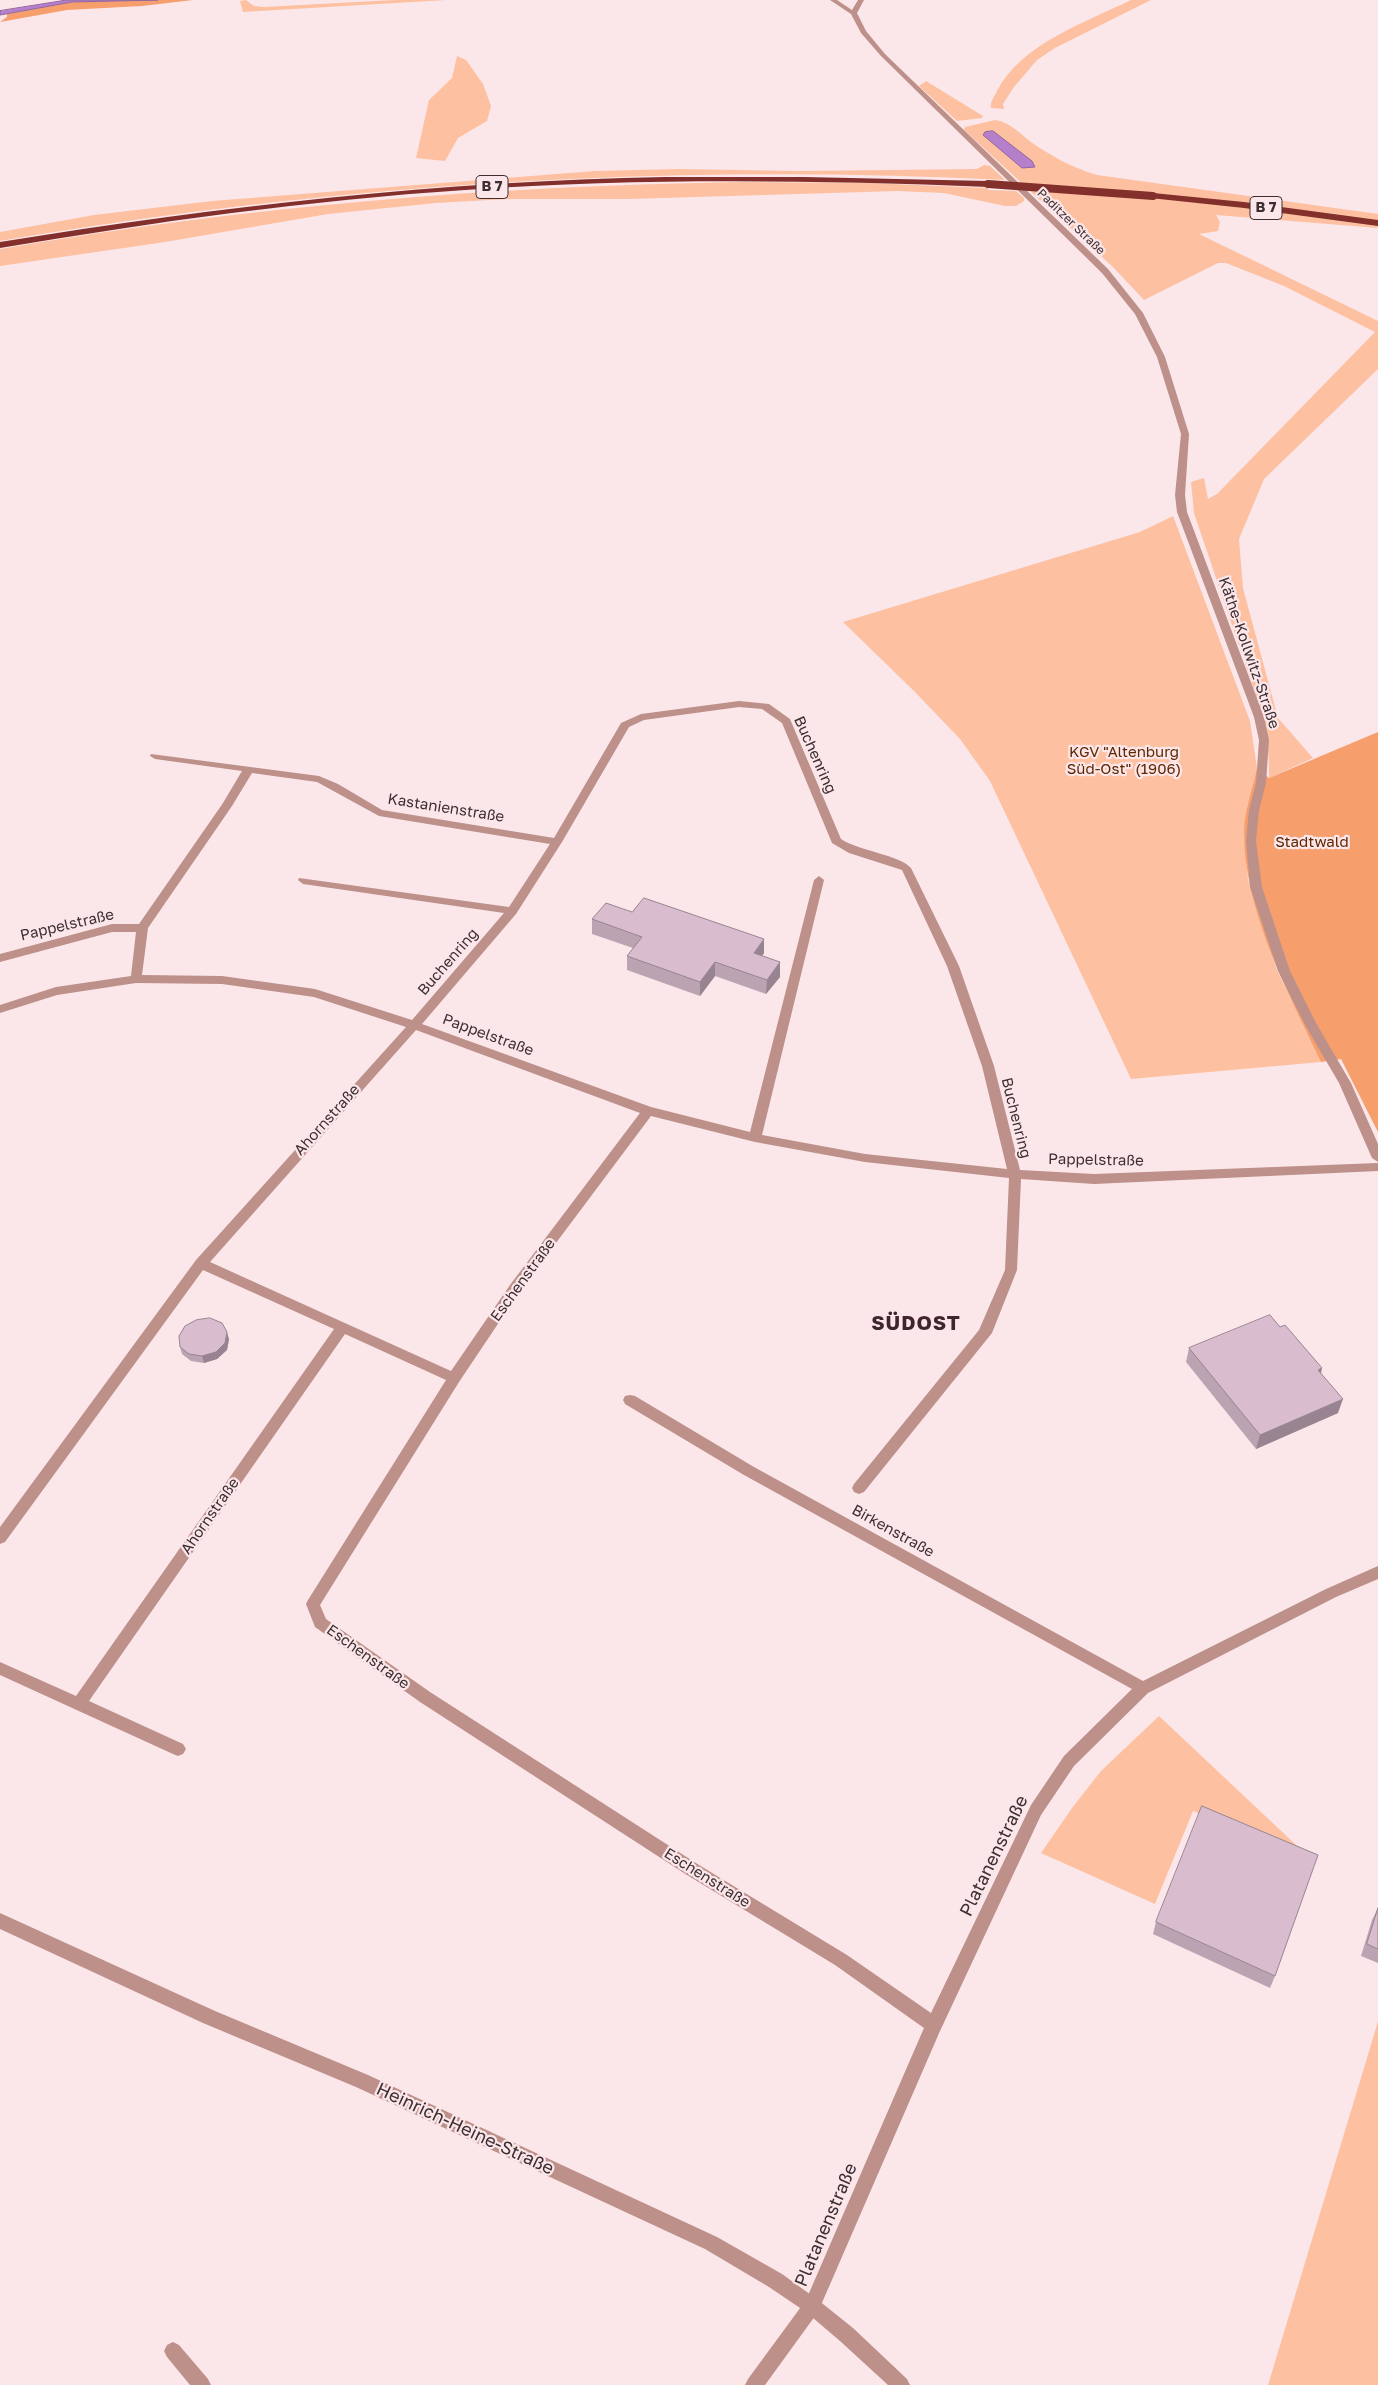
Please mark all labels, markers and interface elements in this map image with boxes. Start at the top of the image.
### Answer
road number: B 7 [476,176,508,198]
street label: Paditzer Straße [1034,186,1108,258]
road number: B 7 [1250,197,1282,220]
street label: Käthe-Kollwitz-Straße [1215,575,1283,731]
street label: Buchenring [790,714,840,796]
park label: KGV "Altenburg Süd-Ost" (1906) [1067,743,1181,778]
street label: Kastanienstraße [386,790,506,826]
park label: Stadtwald [1275,833,1349,851]
street label: Pappelstraße [18,905,116,945]
street label: Buchenring [414,925,482,999]
street label: Pappelstraße [440,1010,536,1060]
street label: Buchenring [997,1076,1035,1160]
street label: Ahornstraße [291,1081,363,1159]
street label: Pappelstraße [1048,1150,1144,1170]
street label: Eschenstraße [487,1235,559,1325]
district label: SÜDOST [870,1312,962,1336]
street label: Ahornstraße [177,1474,243,1558]
street label: Birkenstraße [849,1501,937,1561]
street label: Eschenstraße [323,1621,413,1693]
street label: Platanenstraße [955,1792,1033,1920]
street label: Eschenstraße [661,1844,753,1912]
street label: Heinrich-Heine-Straße [373,2078,557,2180]
street label: Platanenstraße [790,2160,862,2290]

